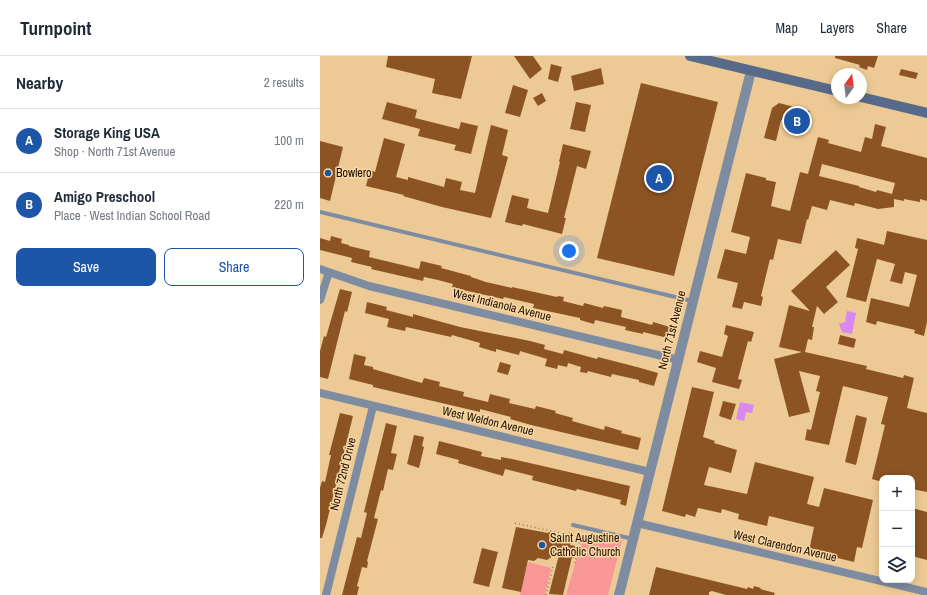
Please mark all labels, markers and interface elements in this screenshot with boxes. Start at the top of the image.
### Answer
text: Turnpoint [20,15,92,41]
text: Map [776,19,798,37]
text: Layers [820,19,854,37]
text: Share [876,19,907,37]
north arrow [831,68,867,104]
text: Nearby [16,71,63,94]
text: 2 results [264,74,304,91]
pin: B [784,106,810,136]
text: Storage King USA [54,122,160,143]
text: A [25,132,33,149]
text: 100 m [274,132,304,149]
text: Shop · North 71st Avenue [54,143,175,160]
pin: A [646,163,672,193]
place label: Bowlero [336,165,372,181]
marker: Bowlero [323,168,333,178]
text: Amigo Preschool [54,186,155,207]
text: B [25,196,33,213]
text: 220 m [274,196,304,213]
text: Place · West Indian School Road [54,207,210,224]
your location [559,241,579,261]
button: Save [16,248,156,286]
button: Share [164,248,304,286]
street label: West Indianola Avenue [451,285,553,325]
street label: North 71st Avenue [654,289,690,371]
street label: West Weldon Avenue [441,403,535,439]
street label: North 72nd Drive [326,436,360,512]
map controls [879,475,915,583]
button: + [879,475,915,511]
button: − [879,511,915,547]
street label: West Clarendon Avenue [732,526,838,566]
place label: Saint Augustine Catholic Church [550,530,621,560]
marker: Saint Augustine Catholic Church [537,540,547,550]
button: layers [879,547,915,583]

